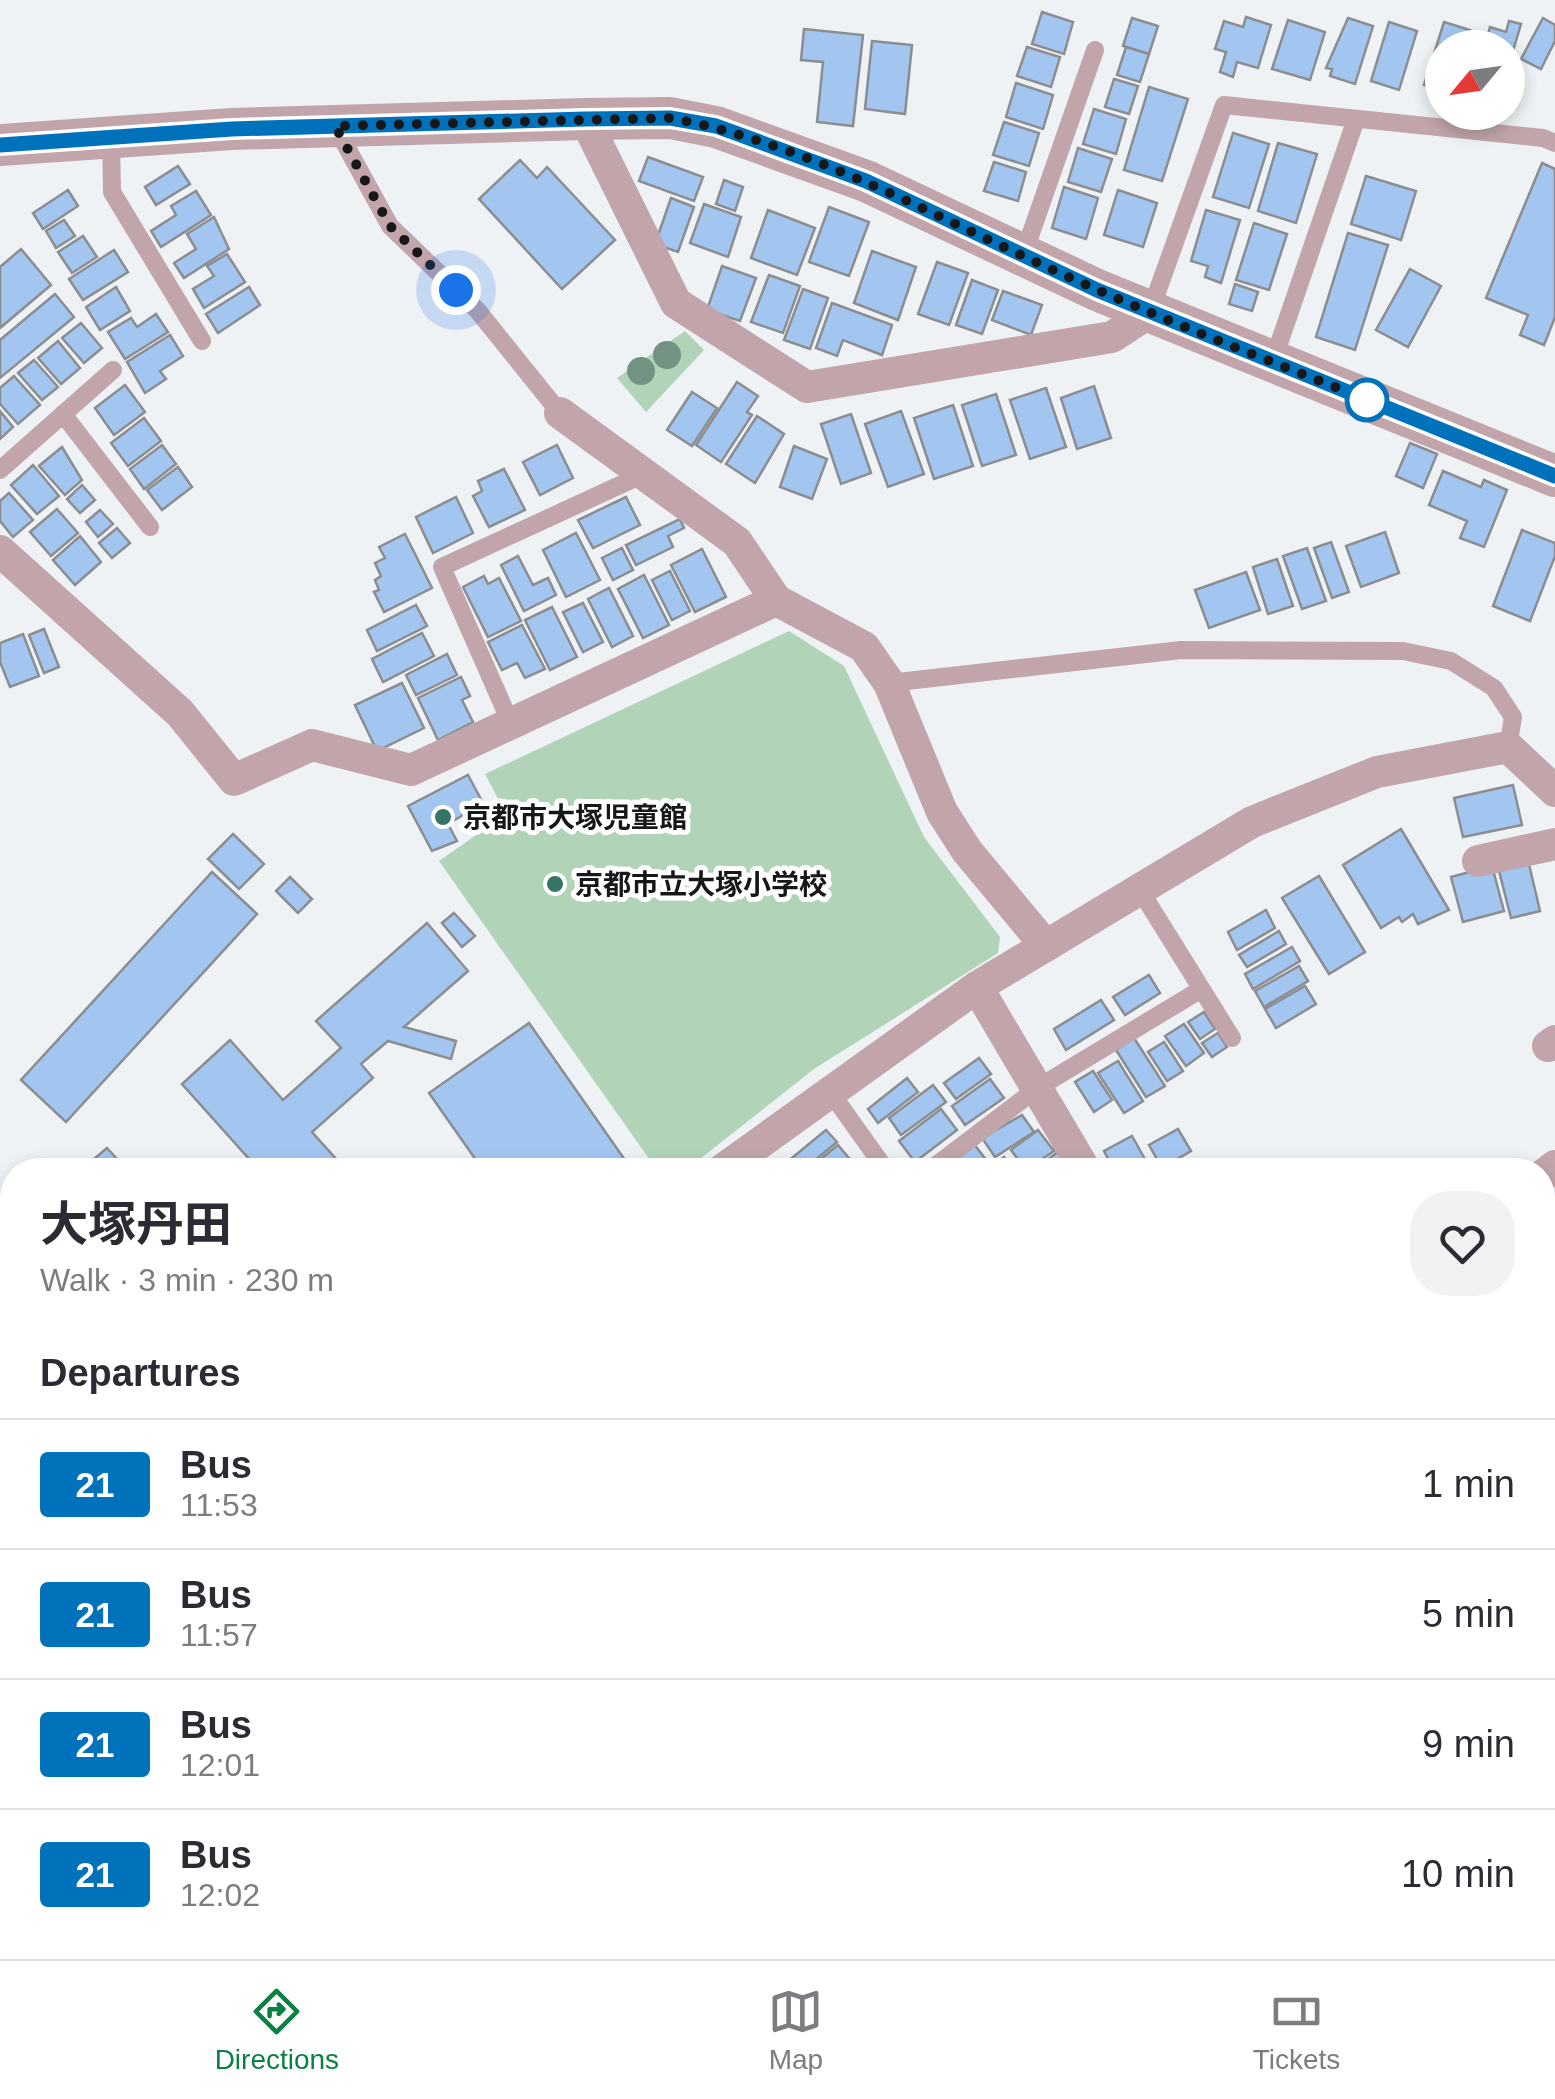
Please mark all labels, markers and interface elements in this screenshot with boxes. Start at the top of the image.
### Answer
north arrow [1425,30,1525,130]
map controls [1425,30,1525,130]
your location [431,265,481,315]
unlabelled marker [1346,379,1388,421]
place label: 京都市大塚児童館 [463,802,687,833]
marker: 京都市大塚児童館 [432,806,454,828]
place label: 京都市立大塚小学校 [575,869,827,900]
marker: 京都市立大塚小学校 [544,873,566,895]
button: heart [1410,1191,1515,1296]
text: 大塚丹田 [40,1198,232,1251]
text: Walk · 3 min · 230 m [40,1262,334,1298]
text: Departures [40,1352,241,1394]
text: Bus [180,1444,252,1486]
text: 1 min [1422,1463,1515,1505]
text: 21 [76,1465,114,1504]
text: 11:53 [180,1487,258,1523]
text: Bus [180,1574,252,1616]
text: 5 min [1422,1593,1515,1635]
text: 21 [76,1595,114,1634]
text: 11:57 [180,1617,258,1653]
text: Bus [180,1704,252,1746]
text: 9 min [1422,1723,1515,1765]
text: 21 [76,1725,114,1764]
text: 12:01 [180,1747,260,1783]
text: Bus [180,1834,252,1876]
text: 10 min [1401,1853,1515,1895]
text: 21 [76,1855,114,1894]
text: 12:02 [180,1877,260,1913]
tab: Directions [215,1984,339,2076]
tab: Map [768,1984,823,2076]
tab: Tickets [1253,1984,1340,2076]

